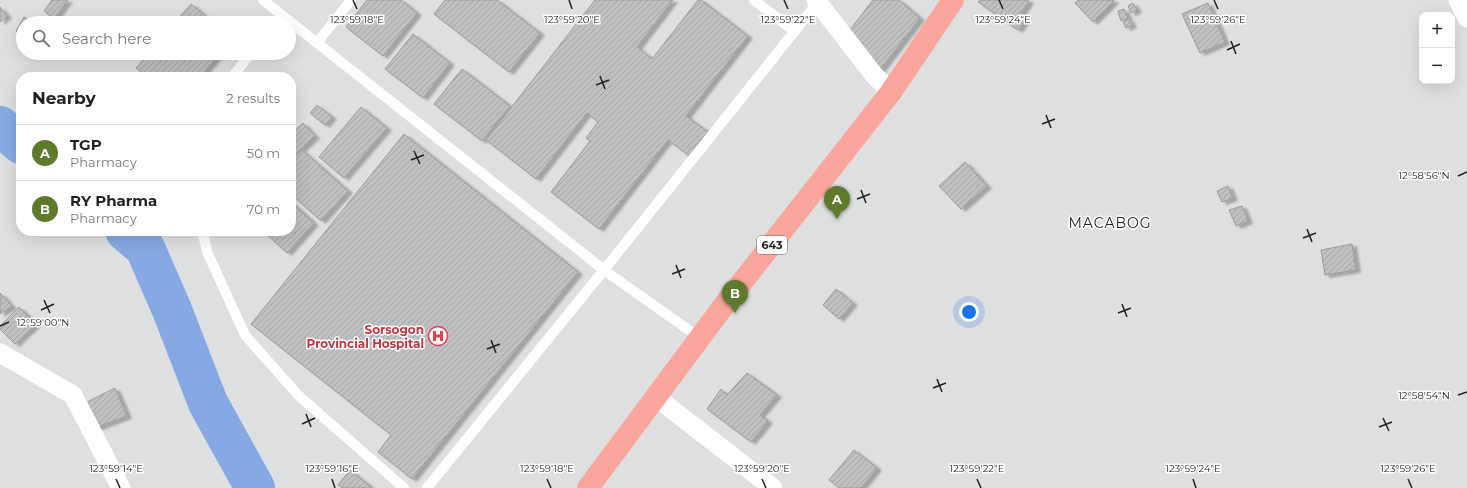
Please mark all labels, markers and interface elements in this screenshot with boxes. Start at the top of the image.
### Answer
map controls [1419,12,1455,84]
button: + [1419,12,1455,48]
text: 123°59'18"E [330,13,384,26]
text: 123°59'20"E [544,13,600,26]
text: 123°59'22"E [761,13,816,26]
text: 123°59'24"E [975,13,1031,26]
text: 123°59'26"E [1190,13,1246,26]
search box [16,16,296,60]
icon: search [30,27,52,49]
text: Search here [62,29,151,48]
button: − [1419,48,1455,84]
text: Nearby [32,88,96,108]
text: 2 results [226,90,280,106]
text: TGP [70,135,102,154]
text: A [40,145,50,161]
text: 50 m [247,145,280,161]
text: Pharmacy [70,154,137,170]
text: 12°58'56"N [1398,169,1450,182]
pin: A [824,186,850,219]
text: RY Pharma [70,191,157,210]
text: B [40,201,50,217]
text: 70 m [247,201,280,217]
text: Pharmacy [70,210,137,226]
district label: MACABOG [1068,214,1152,232]
road number: 643 [757,236,787,254]
pin: B [722,280,748,313]
your location [959,302,979,322]
text: 12°59'00"N [17,316,69,329]
place label: Sorsogon Provincial Hospital [307,322,424,351]
hospital icon: Sorsogon Provincial Hospital [427,325,449,347]
text: 12°58'54"N [1398,389,1450,402]
text: 123°59'14"E [89,462,143,475]
text: 123°59'16"E [305,462,359,475]
text: 123°59'18"E [520,462,574,475]
text: 123°59'20"E [734,462,790,475]
text: 123°59'22"E [950,462,1005,475]
text: 123°59'24"E [1165,462,1221,475]
text: 123°59'26"E [1380,462,1436,475]

